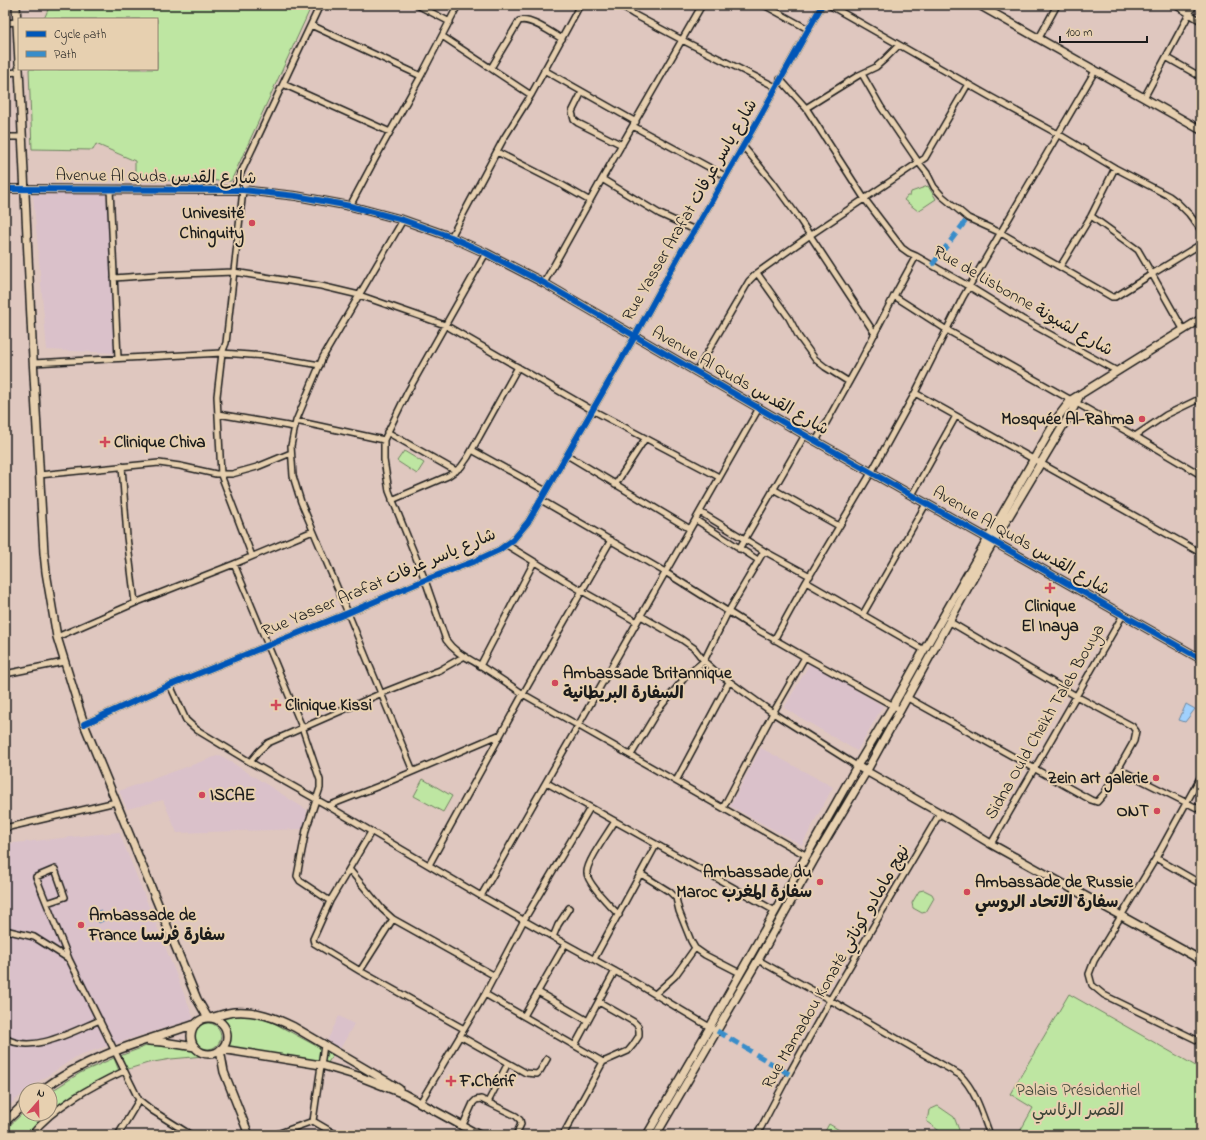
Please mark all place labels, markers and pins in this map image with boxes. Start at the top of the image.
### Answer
place label: Univesité Chinguity [180,201,245,248]
marker: Univesité Chinguity [247,218,257,228]
place label: Mosquée Al-Rahma [1001,407,1134,432]
marker: Mosquée Al-Rahma [1137,414,1147,424]
place label: Clinique Chiva [114,430,206,455]
marker: Clinique Chiva [99,436,111,448]
marker: Clinique El Inaya [1044,582,1056,594]
place label: Clinique El Inaya [1021,594,1079,641]
place label: Ambassade Britannique السفارة البريطانية [563,661,733,706]
marker: Ambassade Britannique السفارة البريطانية [550,678,560,688]
place label: Clinique Kissi [285,693,372,718]
marker: Clinique Kissi [270,699,282,711]
place label: Zein art galerie [1047,766,1149,793]
marker: Zein art galerie [1151,773,1161,783]
place label: ISCAE [210,783,255,808]
marker: ISCAE [197,790,207,800]
place label: ONT [1117,799,1149,824]
marker: ONT [1152,806,1162,816]
place label: Ambassade du Maroc سفارة المغرب [676,860,812,905]
place label: Ambassade de Russie سفارة الاتحاد الروسي [975,870,1135,917]
marker: Ambassade du Maroc سفارة المغرب [815,877,825,887]
marker: Ambassade de Russie سفارة الاتحاد الروسي [962,887,972,897]
place label: Ambassade de France سفارة فرنسا [88,903,225,948]
marker: Ambassade de France سفارة فرنسا [76,920,86,930]
place label: F.Chérif [459,1069,517,1094]
marker: F.Chérif [445,1075,457,1087]

